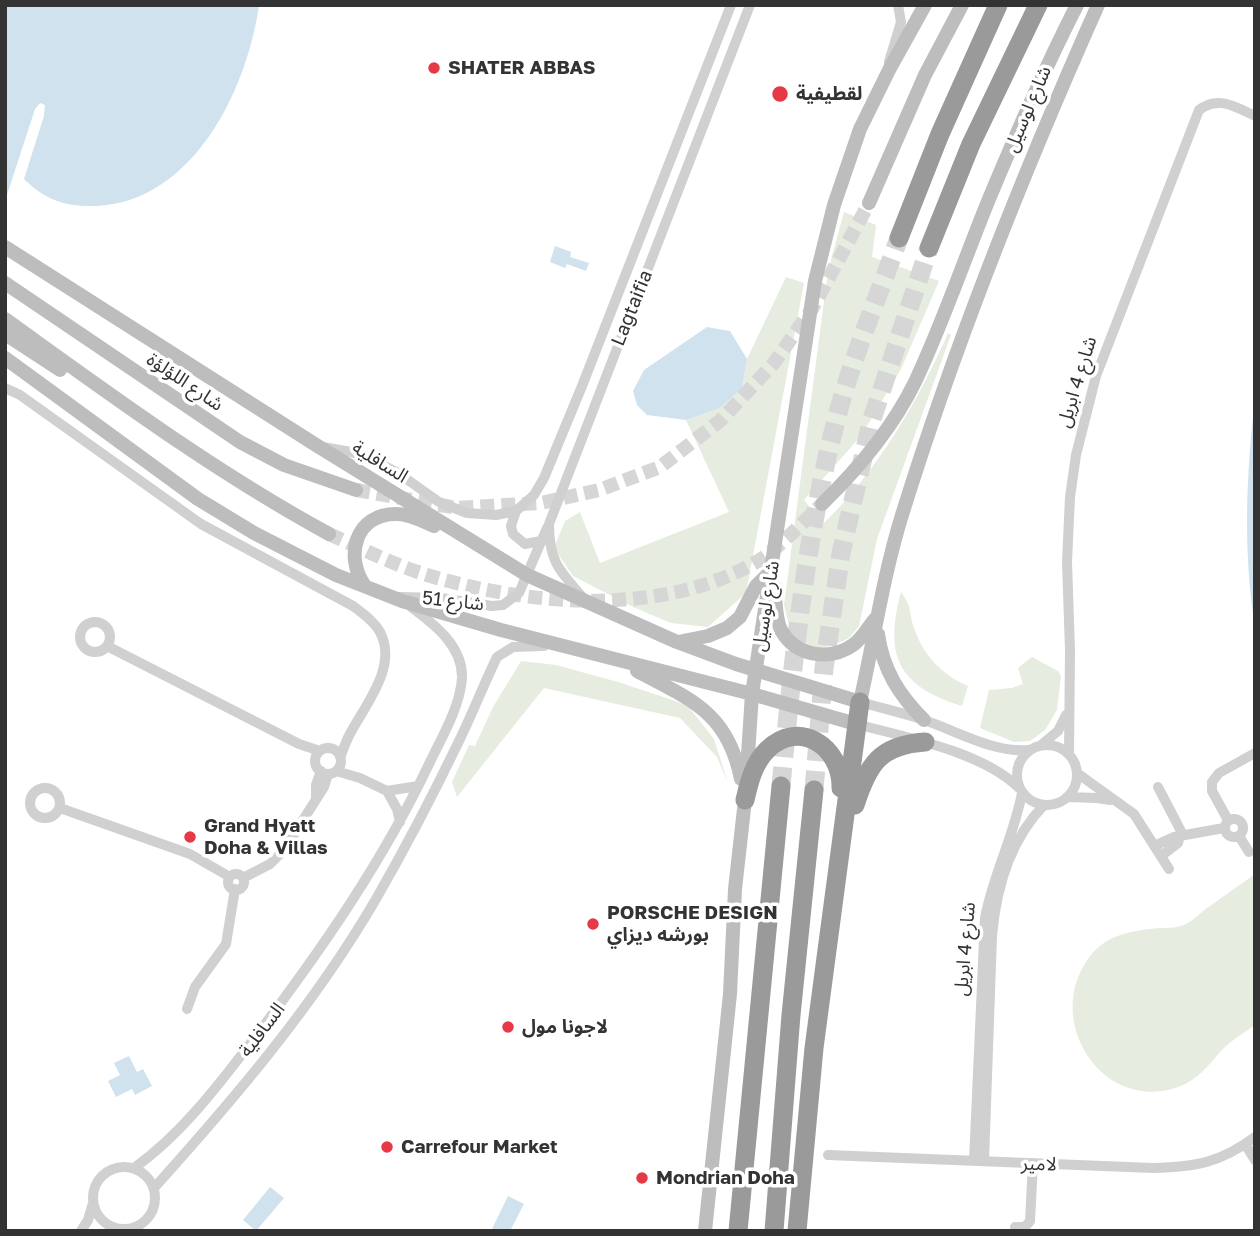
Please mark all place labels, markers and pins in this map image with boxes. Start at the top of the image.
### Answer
place label: SHATER ABBAS [448,57,595,79]
marker: SHATER ABBAS [426,60,442,76]
place label: لقطيفية [796,83,862,105]
marker: لقطيفية [770,84,790,104]
place label: Grand Hyatt Doha & Villas [204,815,328,859]
marker: Grand Hyatt Doha & Villas [182,829,198,845]
place label: PORSCHE DESIGN بورشه ديزاي [607,902,778,946]
marker: PORSCHE DESIGN بورشه ديزاي [585,916,601,932]
place label: لاجونا مول [522,1016,608,1038]
marker: لاجونا مول [500,1019,516,1035]
place label: Carrefour Market [401,1136,558,1158]
marker: Carrefour Market [379,1139,395,1155]
place label: Mondrian Doha [656,1167,795,1189]
marker: Mondrian Doha [634,1170,650,1186]

